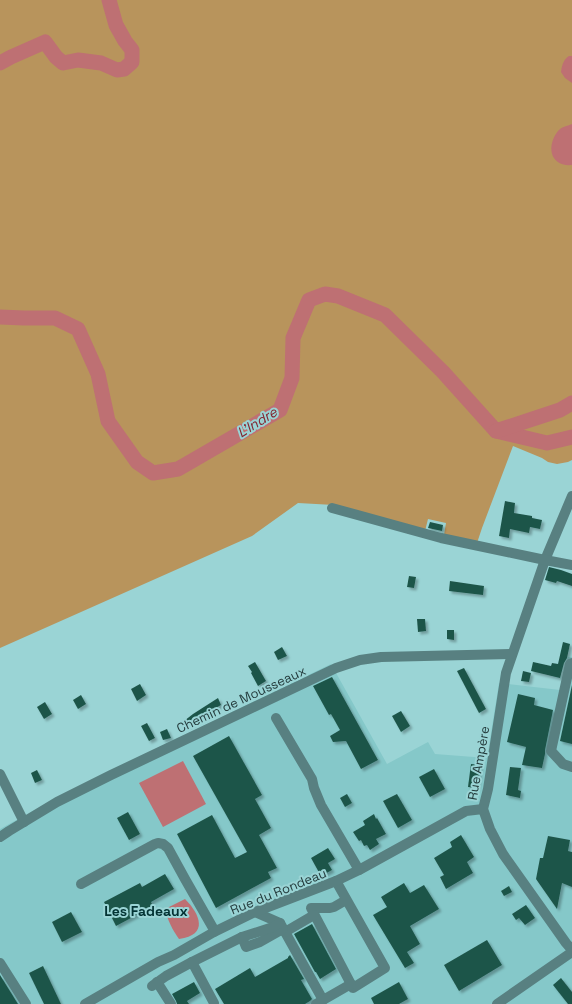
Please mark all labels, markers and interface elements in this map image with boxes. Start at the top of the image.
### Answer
water label: L'Indre [234,402,281,441]
street label: Chemin de Mousseaux [174,662,309,737]
street label: Rue Ampère [464,725,493,801]
street label: Rue du Rondeau [228,864,329,919]
district label: Les Fadeaux [104,902,188,920]

